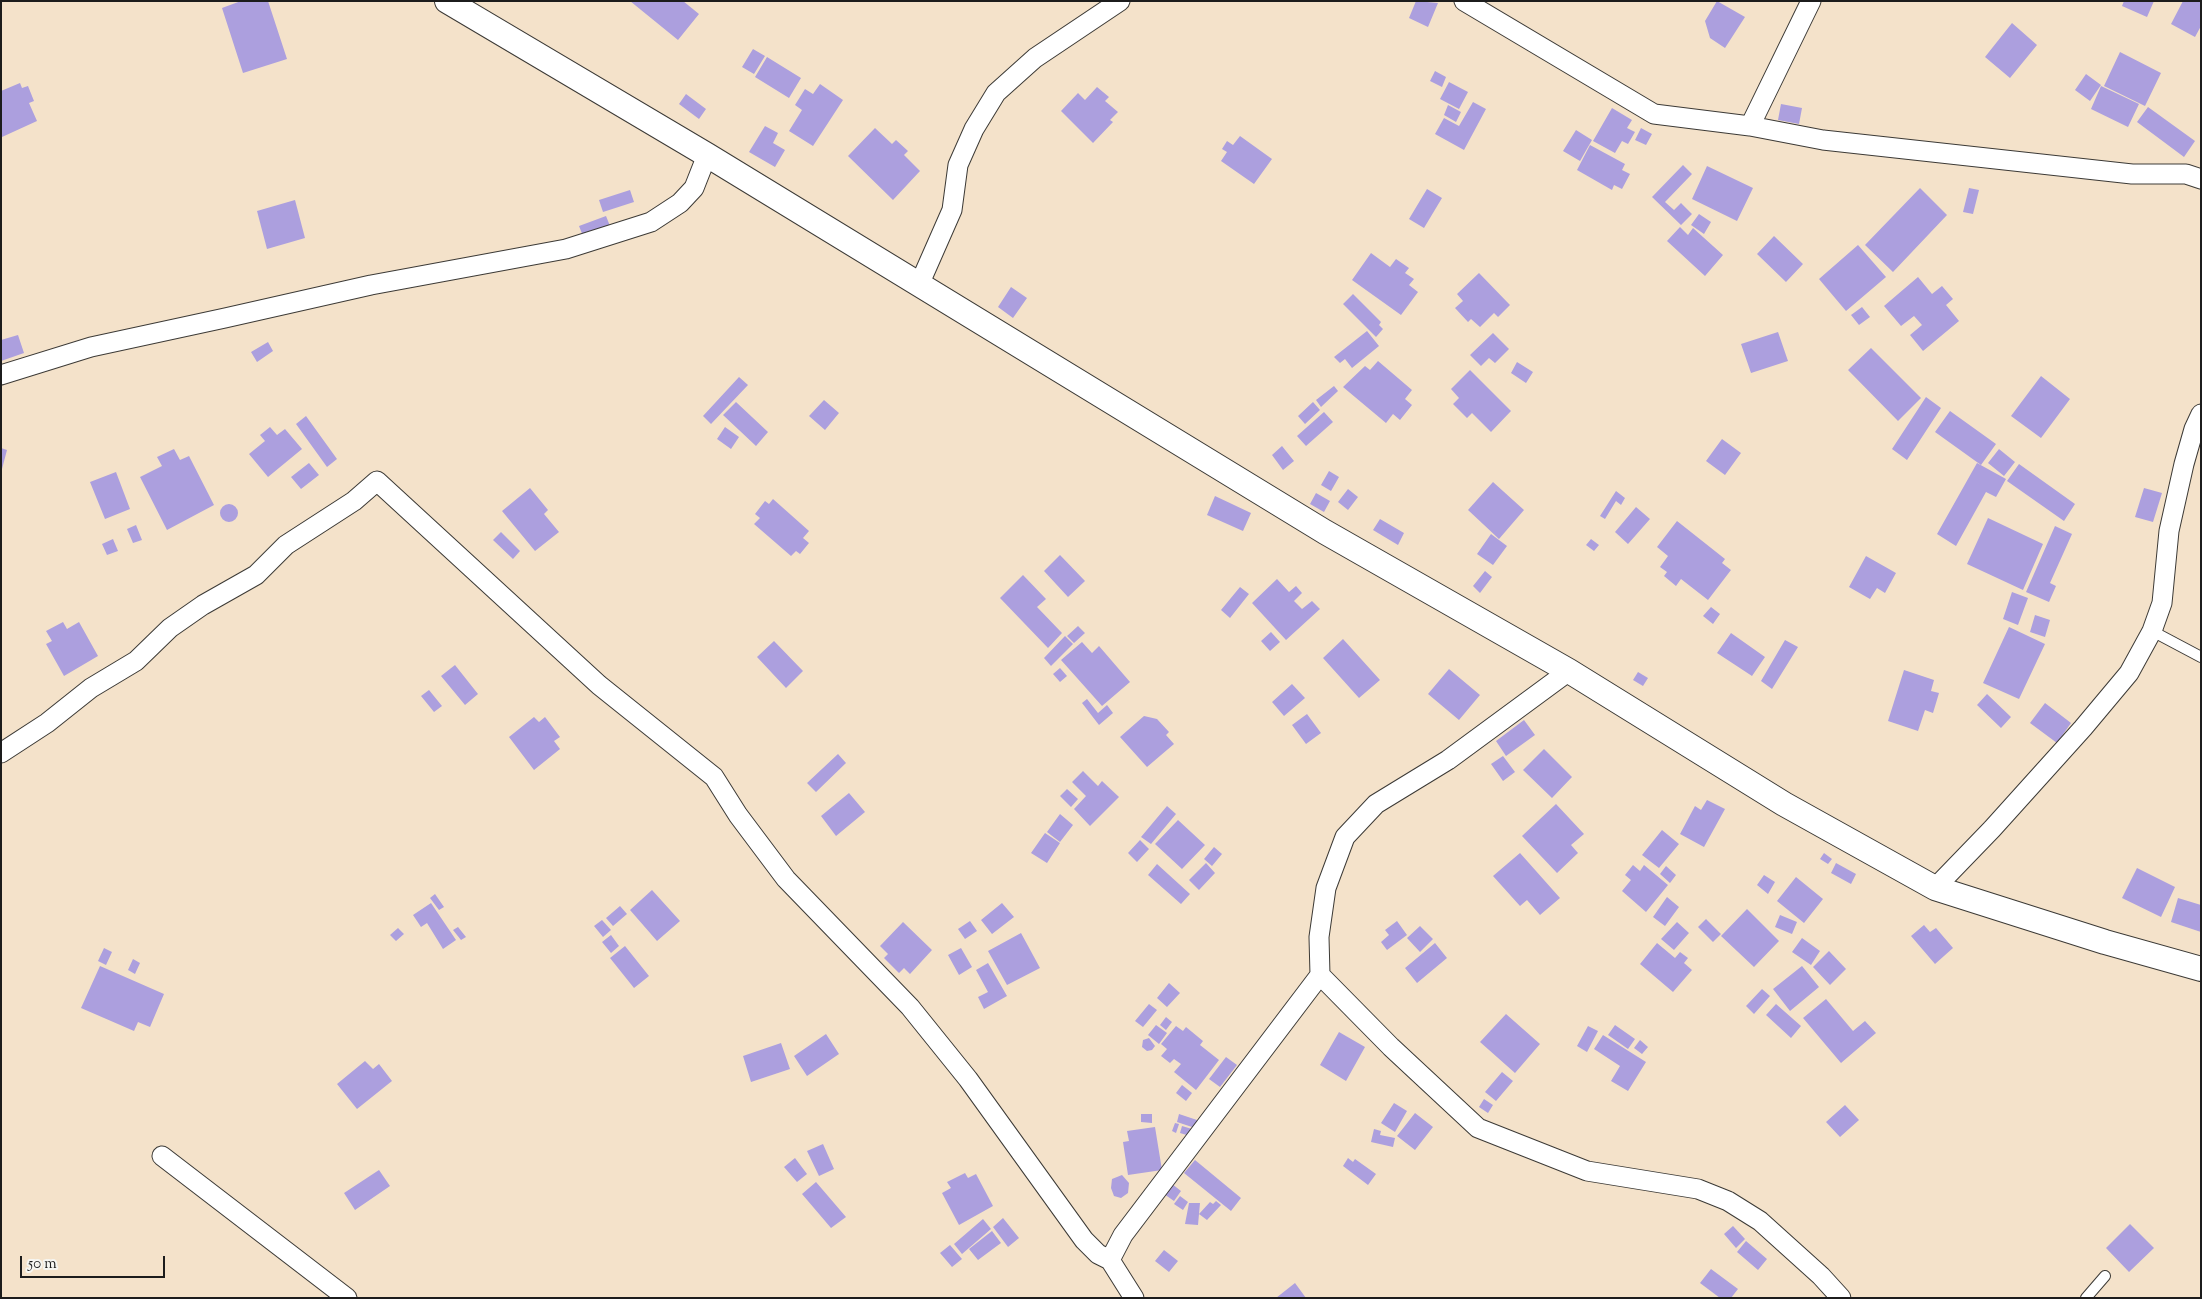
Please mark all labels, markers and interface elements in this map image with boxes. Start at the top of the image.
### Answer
scale bar [22,1246,168,1278]
text: 50 m [28,1254,57,1275]

